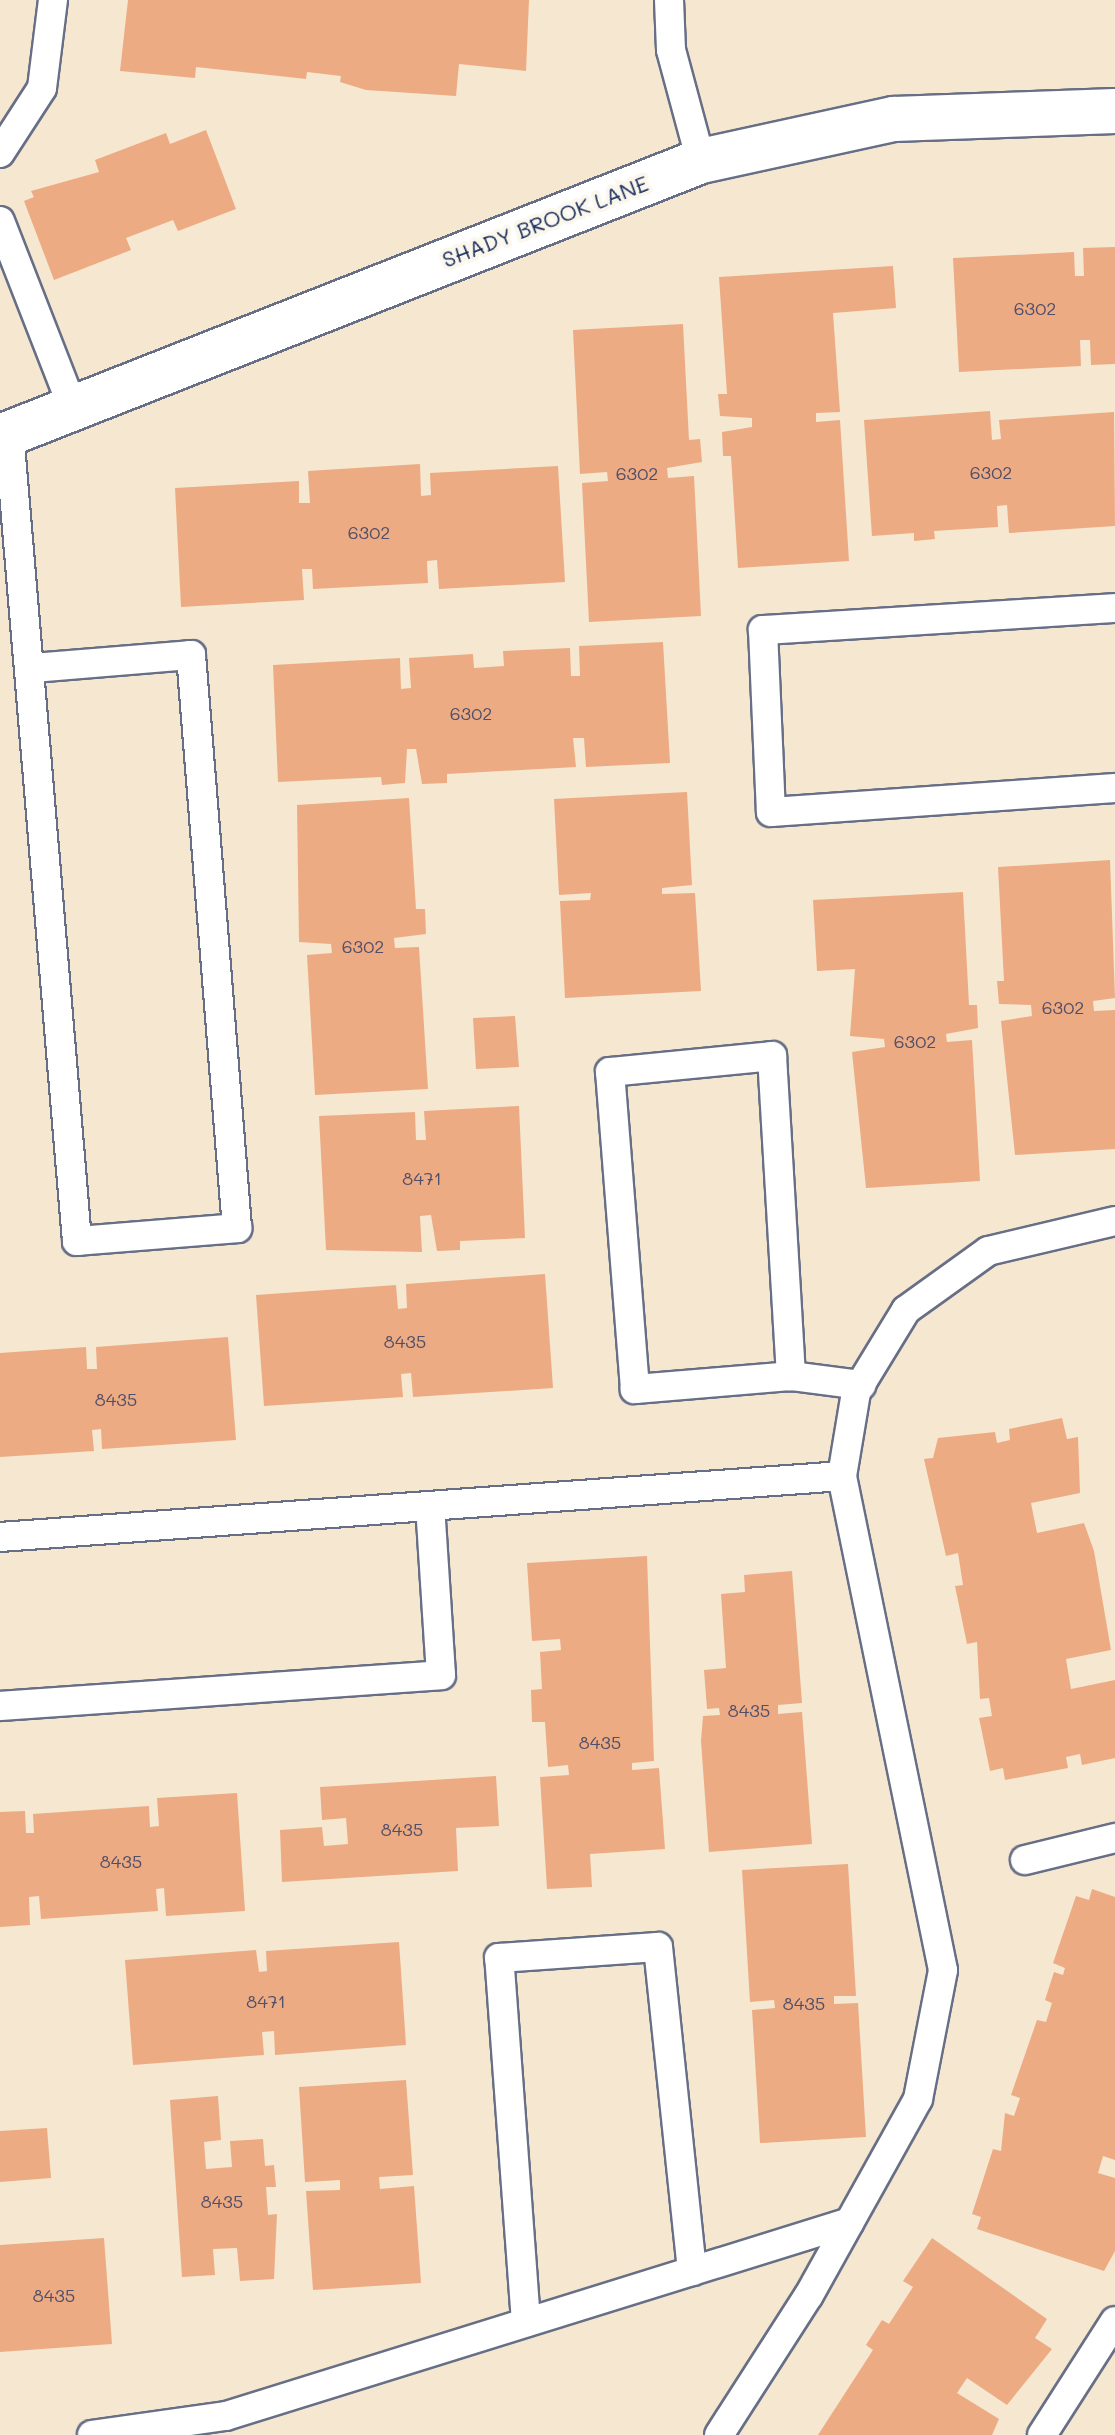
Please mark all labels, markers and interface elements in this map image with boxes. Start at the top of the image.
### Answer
street label: SHADY BROOK LANE [438,170,652,272]
house number: 6302 [1014,297,1056,319]
house number: 6302 [970,461,1012,483]
house number: 6302 [616,462,658,484]
house number: 6302 [348,521,390,543]
house number: 6302 [450,702,492,724]
house number: 6302 [342,935,384,957]
house number: 6302 [1042,996,1084,1018]
house number: 6302 [894,1030,936,1052]
house number: 8471 [402,1167,442,1189]
house number: 8435 [384,1330,426,1352]
house number: 8435 [95,1388,137,1410]
house number: 8435 [728,1699,770,1721]
house number: 8435 [579,1731,621,1753]
house number: 8435 [381,1818,423,1840]
house number: 8435 [100,1850,142,1872]
house number: 8471 [246,1990,286,2012]
house number: 8435 [783,1992,825,2014]
house number: 8435 [201,2190,243,2212]
house number: 8435 [33,2284,75,2306]

